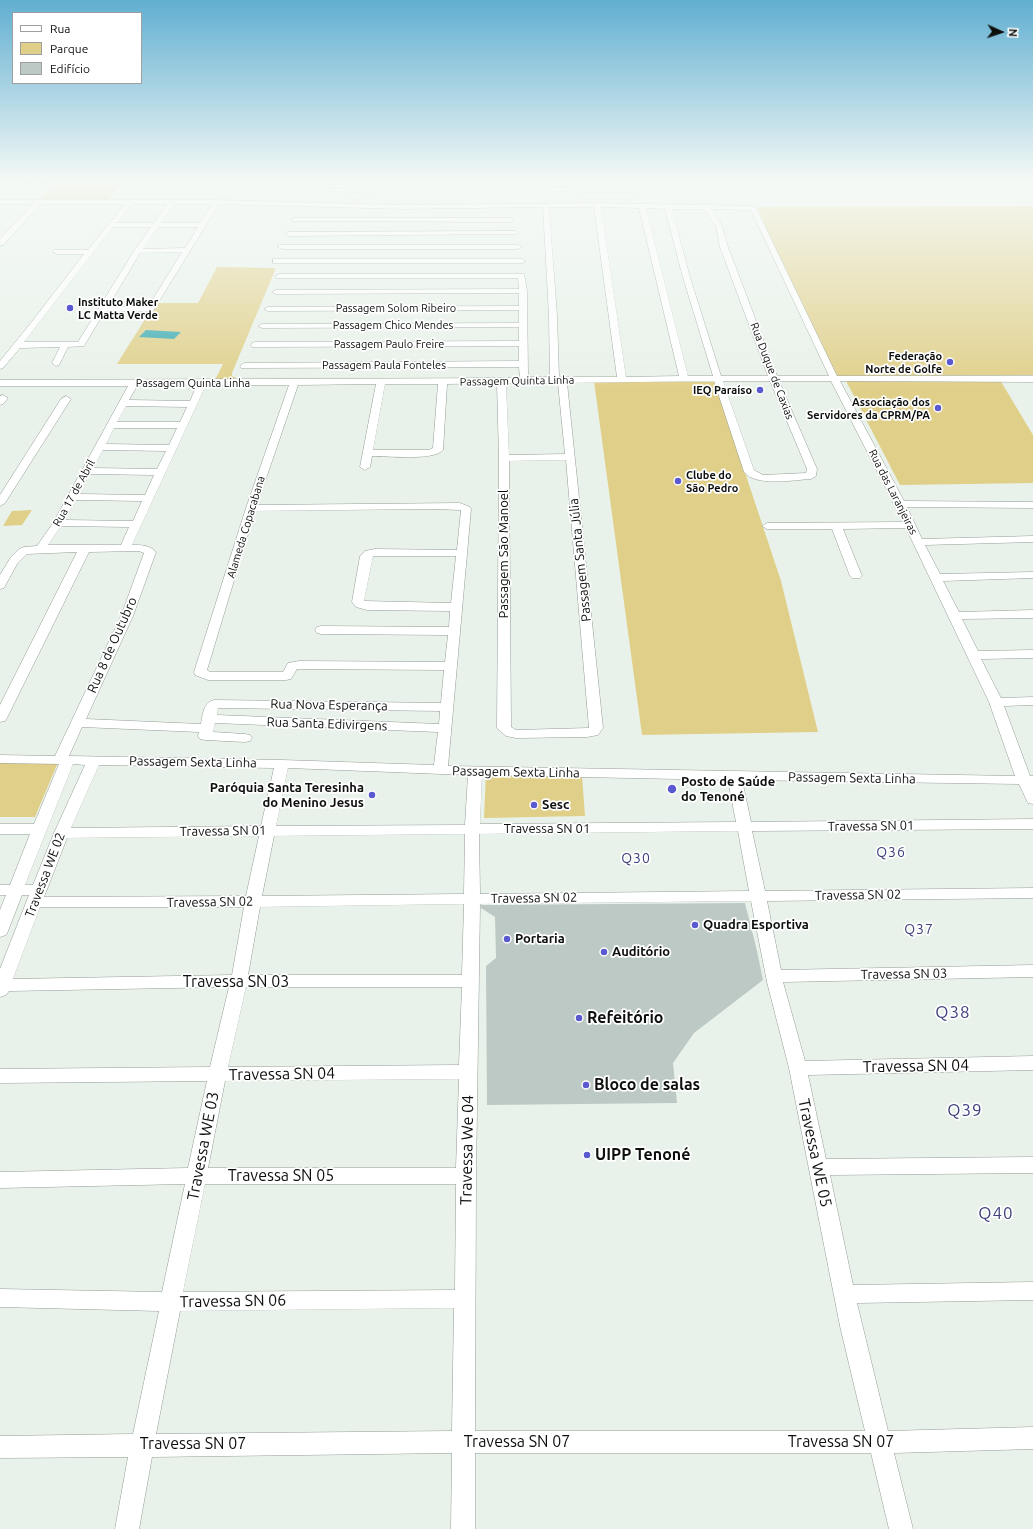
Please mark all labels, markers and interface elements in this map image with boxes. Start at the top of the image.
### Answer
legend [12,12,142,84]
north arrow [981,12,1021,52]
text: Rua [50,22,71,35]
text: N [1007,28,1019,37]
text: Parque [50,42,88,55]
text: Edifício [50,62,90,75]
place label: Instituto Maker LC Matta Verde [78,295,158,321]
street label: Passagem Solom Ribeiro [336,301,456,315]
marker: Instituto Maker LC Matta Verde [65,303,75,313]
street label: Passagem Chico Mendes [333,318,453,332]
street label: Rua Duque de Caxias [747,321,797,421]
street label: Passagem Paulo Freire [334,337,444,351]
place label: Federação Norte de Golfe [865,349,942,375]
marker: Federação Norte de Golfe [945,357,955,367]
street label: Passagem Paula Fonteles [322,358,446,372]
street label: Passagem Quinta Linha [460,373,574,389]
street label: Passagem Quinta Linha [136,376,250,390]
place label: IEQ Paraíso [693,383,752,397]
marker: IEQ Paraíso [755,385,765,395]
place label: Associação dos Servidores da CPRM/PA [807,395,930,421]
marker: Associação dos Servidores da CPRM/PA [933,403,943,413]
street label: Rua das Laranjeiras [866,447,920,537]
street label: Rua 17 de Abril [50,457,98,529]
place label: Clube do São Pedro [686,468,738,494]
street label: Alameda Copacabana [224,474,268,580]
marker: Clube do São Pedro [673,476,683,486]
street label: Passagem São Manoel [496,490,512,618]
street label: Passagem Santa Júlia [566,498,594,622]
street label: Rua 8 de Outubro [84,595,140,695]
street label: Rua Nova Esperança [270,696,388,714]
street label: Rua Santa Edivirgens [266,714,388,734]
street label: Passagem Sexta Linha [129,753,257,771]
street label: Passagem Sexta Linha [452,763,580,781]
street label: Passagem Sexta Linha [788,769,916,787]
place label: Posto de Saúde do Tenoné [681,774,775,805]
place label: Paróquia Santa Teresinha do Menino Jesus [210,780,364,811]
marker: Posto de Saúde do Tenoné [666,783,678,795]
marker: Paróquia Santa Teresinha do Menino Jesus [367,790,377,800]
place label: Sesc [542,797,569,813]
marker: Sesc [529,800,539,810]
street label: Travessa SN 01 [828,817,914,835]
street label: Travessa SN 01 [504,821,590,837]
street label: Travessa SN 01 [180,822,266,840]
street label: Travessa WE 02 [22,830,68,920]
district label: Q36 [876,844,906,860]
district label: Q30 [621,850,651,866]
street label: Travessa SN 02 [815,886,901,904]
street label: Travessa SN 02 [491,889,577,907]
street label: Travessa SN 02 [167,893,253,911]
place label: Quadra Esportiva [703,917,809,933]
marker: Quadra Esportiva [690,920,700,930]
district label: Q37 [904,921,934,937]
place label: Portaria [515,931,565,947]
marker: Portaria [502,934,512,944]
place label: Auditório [612,944,670,960]
marker: Auditório [599,947,609,957]
street label: Travessa SN 03 [861,965,947,983]
street label: Travessa SN 03 [183,972,289,992]
district label: Q38 [935,1002,971,1022]
place label: Refeitório [587,1008,663,1028]
marker: Refeitório [574,1013,584,1023]
street label: Travessa SN 04 [863,1055,969,1077]
street label: Travessa SN 04 [229,1063,335,1085]
place label: Bloco de salas [594,1075,700,1095]
marker: Bloco de salas [581,1080,591,1090]
street label: Travessa WE 03 [183,1090,223,1202]
street label: Travessa We 04 [456,1095,478,1205]
street label: Travessa WE 05 [794,1097,836,1209]
district label: Q39 [947,1100,983,1120]
place label: UIPP Tenoné [595,1145,690,1165]
marker: UIPP Tenoné [582,1150,592,1160]
street label: Travessa SN 05 [228,1166,334,1186]
district label: Q40 [978,1203,1014,1223]
street label: Travessa SN 06 [180,1290,286,1312]
street label: Travessa SN 07 [464,1432,570,1452]
street label: Travessa SN 07 [788,1432,894,1452]
street label: Travessa SN 07 [140,1434,246,1454]

